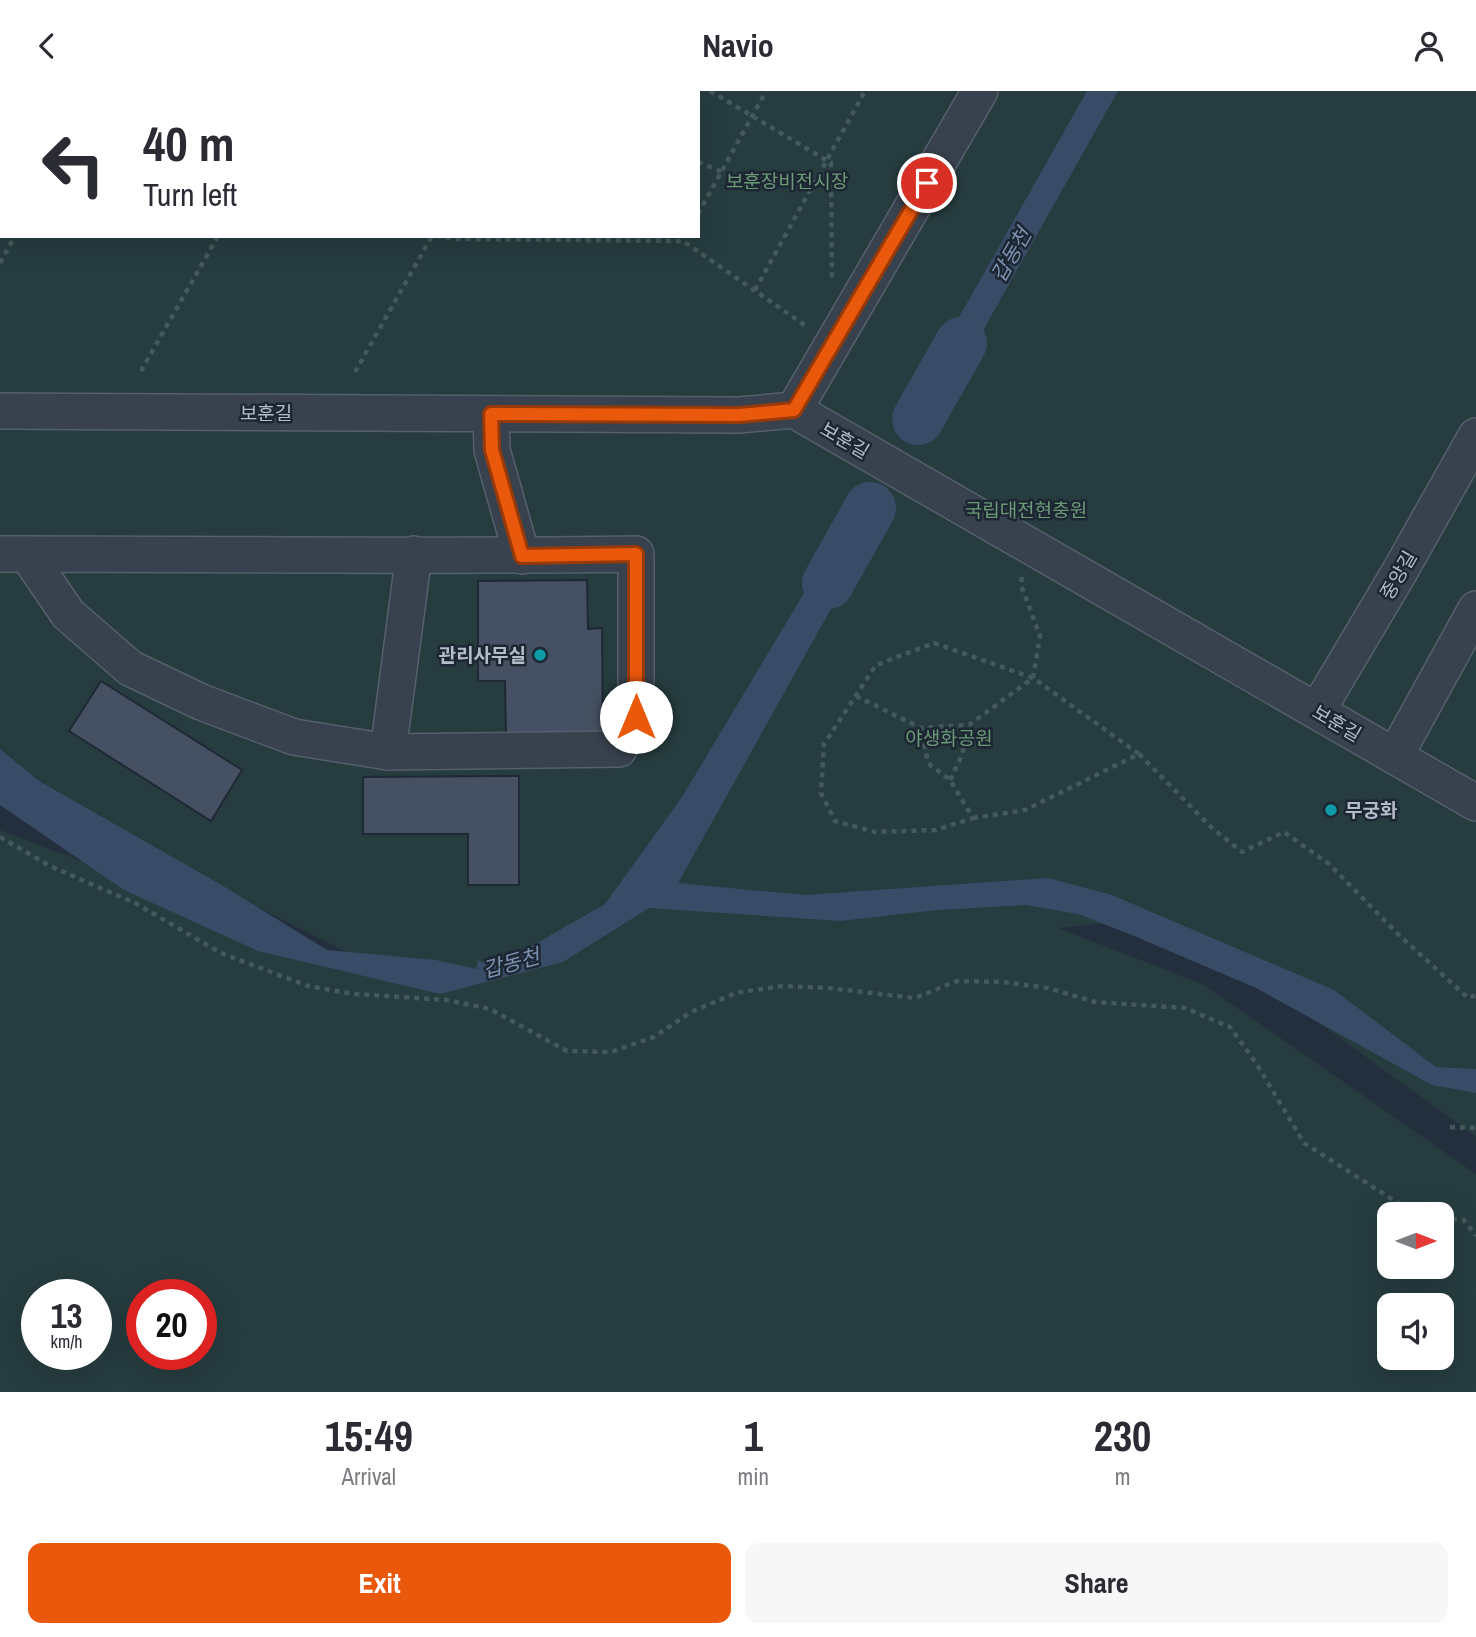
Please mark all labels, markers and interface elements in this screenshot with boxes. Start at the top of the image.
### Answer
text: Navio [702,24,774,67]
icon: back [28,27,66,65]
icon: person [1410,27,1448,65]
text: 40 m [143,110,235,176]
icon: left [28,119,119,210]
pin [897,153,957,213]
icon: arrive [908,164,946,202]
park label: 보훈장비전시장 [726,168,848,194]
text: Turn left [143,173,237,216]
water label: 갑동천 [984,220,1039,287]
street label: 보훈길 [240,400,292,426]
street label: 보훈길 [816,416,874,464]
park label: 국립대전현충원 [965,497,1087,523]
street label: 중앙길 [1374,546,1422,604]
place label: 관리사무실 [439,642,526,668]
marker: 관리사무실 [532,647,548,663]
position arrow [599,680,673,754]
street label: 보훈길 [1308,699,1366,747]
park label: 야생화공원 [905,725,993,751]
place label: 무궁화 [1345,797,1398,823]
marker: 무궁화 [1323,802,1339,818]
water label: 갑동천 [479,941,545,985]
north arrow [1377,1202,1454,1279]
map controls [1377,1202,1454,1370]
speed limit sign: 20 [126,1279,217,1370]
text: 13 [51,1292,82,1339]
button: sound [1377,1293,1454,1370]
text: km/h [51,1329,83,1354]
text: 15:49 [325,1408,413,1464]
text: 1 [744,1408,763,1464]
text: 230 [1094,1408,1151,1464]
text: Arrival [342,1461,396,1492]
text: min [738,1461,769,1492]
text: m [1115,1461,1130,1492]
button: Exit [28,1543,731,1623]
button: Share [745,1543,1448,1623]

